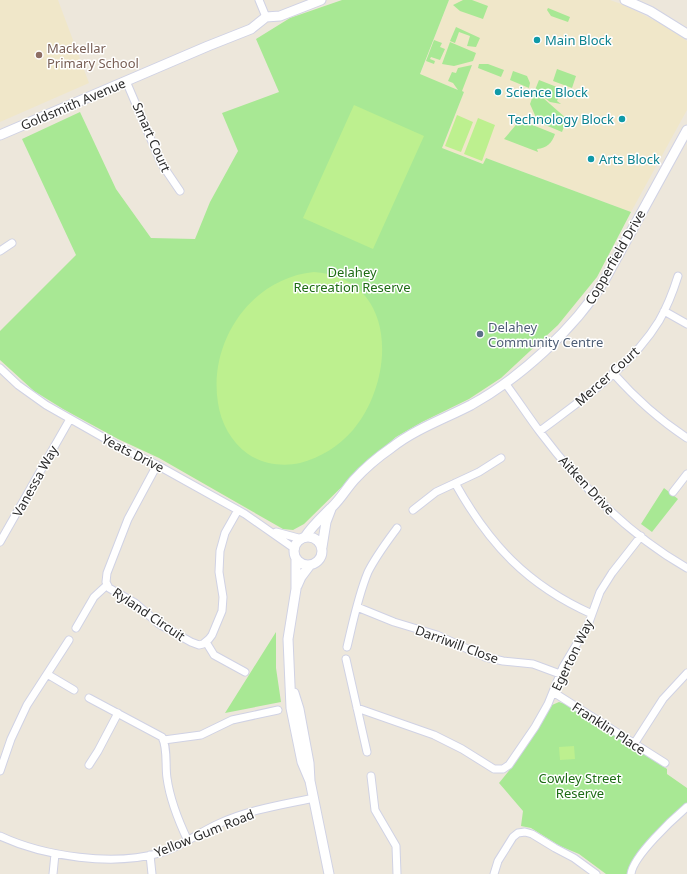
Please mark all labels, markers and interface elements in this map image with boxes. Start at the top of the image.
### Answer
place label: Main Block [545,31,612,49]
marker: Main Block [532,35,542,45]
place label: Mackellar Primary School [47,39,139,72]
marker: Mackellar Primary School [34,50,44,60]
street label: Goldsmith Avenue [18,74,128,134]
place label: Science Block [506,83,588,101]
marker: Science Block [493,87,503,97]
street label: Smart Court [129,99,175,175]
place label: Technology Block [508,110,614,128]
marker: Technology Block [617,114,627,124]
place label: Arts Block [599,150,660,168]
marker: Arts Block [586,154,596,164]
street label: Copperfield Drive [581,206,649,308]
park label: Delahey Recreation Reserve [293,263,411,296]
place label: Delahey Community Centre [488,318,603,351]
marker: Delahey Community Centre [475,329,485,339]
street label: Mercer Court [571,342,643,410]
street label: Yeats Drive [99,430,167,476]
street label: Vanessa Way [8,442,62,520]
street label: Aitken Drive [555,452,619,518]
street label: Ryland Circuit [109,583,189,645]
street label: Egerton Way [547,616,597,694]
street label: Darriwill Close [413,621,501,667]
street label: Franklin Place [569,697,649,759]
park label: Cowley Street Reserve [539,769,622,802]
street label: Yellow Gum Road [151,805,257,861]

